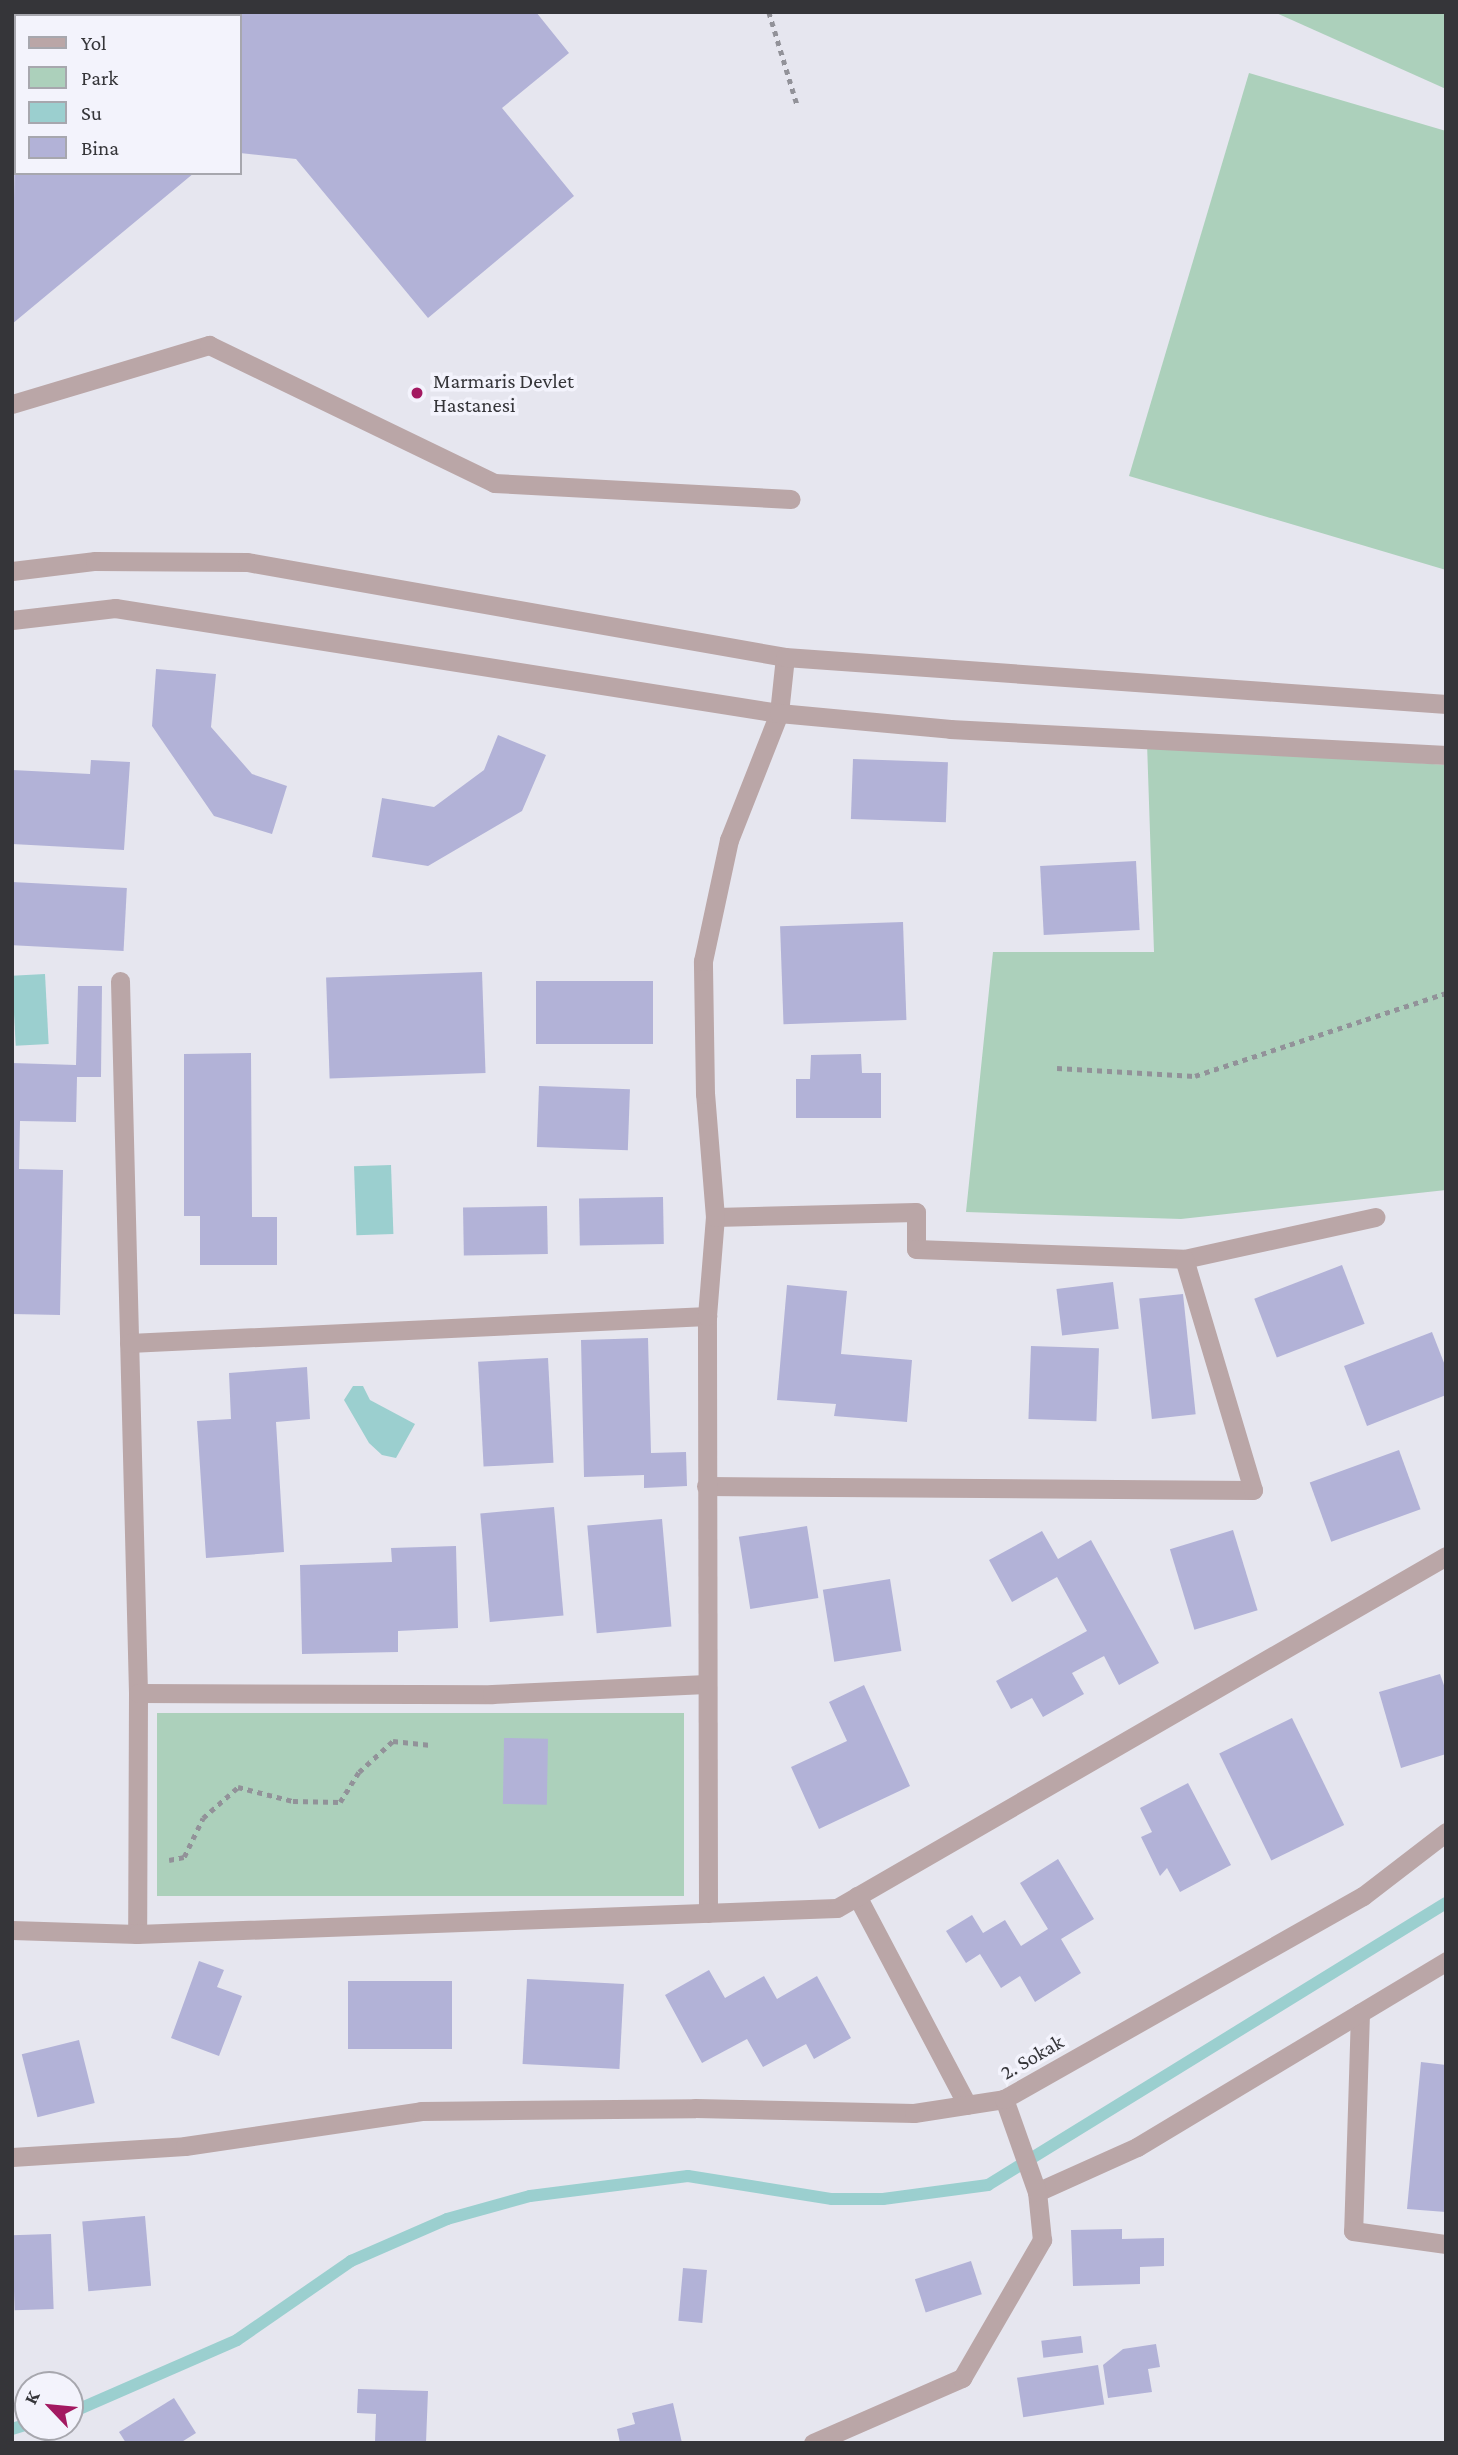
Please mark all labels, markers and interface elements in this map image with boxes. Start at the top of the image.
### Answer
legend [14,14,242,175]
text: Yol [81,31,107,55]
text: Park [81,66,118,90]
text: Su [81,101,102,125]
text: Bina [81,136,119,160]
place label: Marmaris Devlet Hastanesi [433,368,574,418]
marker: Marmaris Devlet Hastanesi [407,383,427,403]
street label: 2. Sokak [996,2029,1068,2085]
north arrow [14,2371,84,2441]
text: K [19,2387,44,2408]

